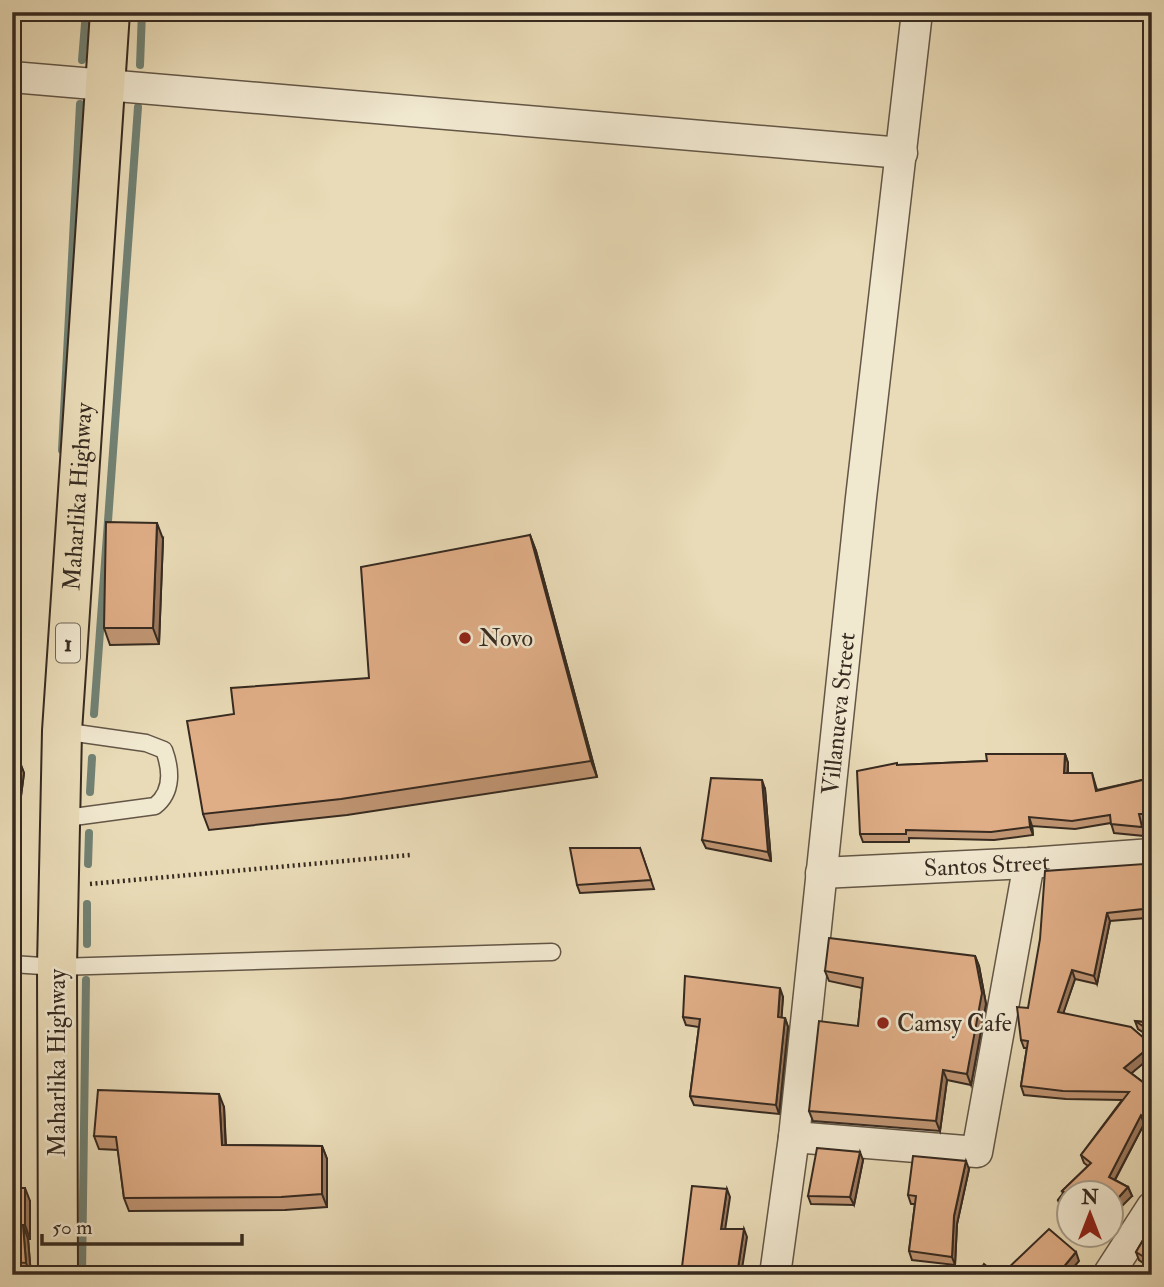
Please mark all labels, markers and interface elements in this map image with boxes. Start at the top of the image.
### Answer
street label: Maharlika Highway [56,401,99,591]
place label: Novo [479,623,533,654]
road number: 1 [56,624,80,663]
marker: Novo [457,630,473,646]
street label: Villanueva Street [814,631,862,796]
street label: Santos Street [923,846,1051,884]
street label: Maharlika Highway [42,969,73,1157]
place label: Camsy Cafe [897,1008,1012,1039]
marker: Camsy Cafe [875,1015,891,1031]
north arrow [1056,1178,1126,1248]
text: N [1080,1186,1099,1210]
scale bar [42,1203,242,1247]
text: 50 m [52,1214,93,1241]

